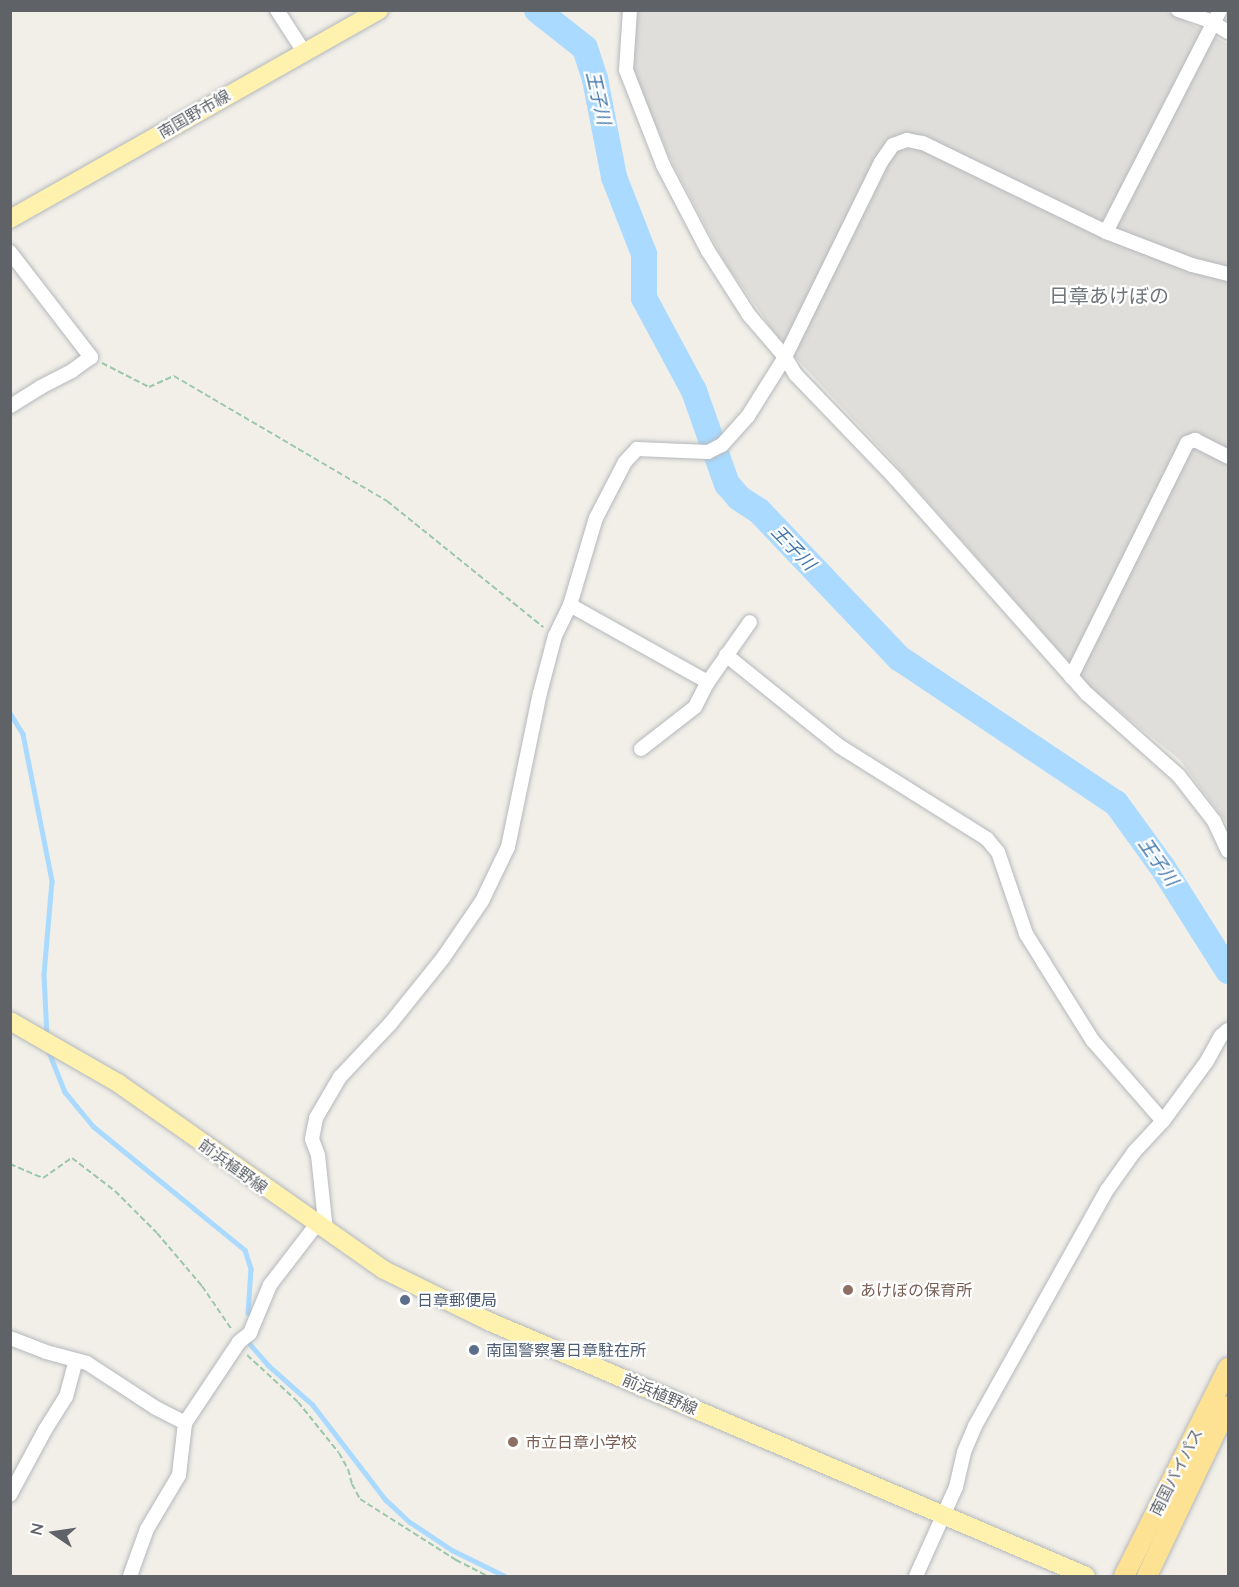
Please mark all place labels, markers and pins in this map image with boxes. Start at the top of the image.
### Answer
place label: あけぼの保育所 [860,1280,972,1300]
marker: あけぼの保育所 [841,1283,855,1297]
place label: 日章郵便局 [417,1290,497,1310]
marker: 日章郵便局 [398,1293,412,1307]
place label: 南国警察署日章駐在所 [486,1340,646,1360]
marker: 南国警察署日章駐在所 [467,1343,481,1357]
place label: 市立日章小学校 [525,1432,637,1452]
marker: 市立日章小学校 [506,1435,520,1449]

